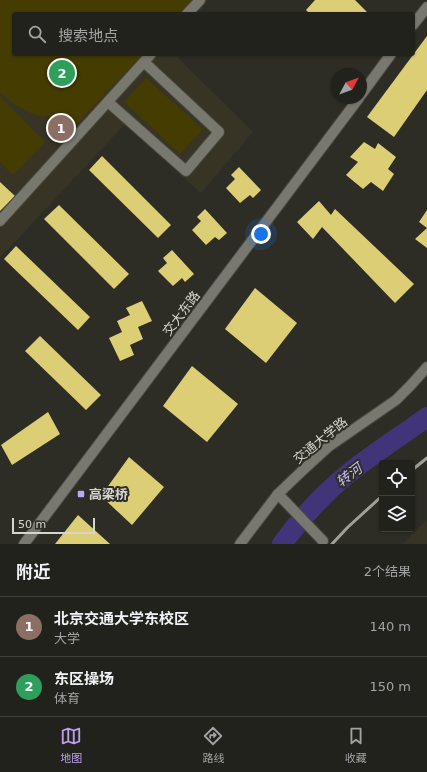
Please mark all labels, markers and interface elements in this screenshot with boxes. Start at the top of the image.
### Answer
search box [12,12,415,56]
icon: search [26,23,48,45]
text: 搜索地点 [58,27,118,45]
pin: 2 [49,58,75,88]
north arrow [331,68,367,104]
pin: 1 [48,113,74,143]
your location [251,224,271,244]
street label: 交大东路 [160,288,203,339]
street label: 交通大学路 [290,414,350,467]
water label: 转河 [333,458,367,490]
map controls [379,460,415,532]
button: locate [379,460,415,496]
place label: 高梁桥 [89,487,128,502]
marker: 高梁桥 [76,489,86,499]
button: layers [379,496,415,532]
scale bar [12,516,95,535]
text: 50 m [18,518,46,531]
text: 附近 [16,562,50,582]
text: 2个结果 [364,564,411,579]
text: 北京交通大学东校区 [54,610,189,628]
text: 1 [24,619,34,634]
text: 140 m [369,619,411,634]
text: 大学 [54,631,80,646]
text: 东区操场 [54,670,114,688]
text: 2 [24,679,34,694]
text: 150 m [369,679,411,694]
text: 体育 [54,691,80,706]
tab: 地图 [60,725,82,765]
tab: 路线 [202,725,224,765]
tab: 收藏 [345,725,367,765]

